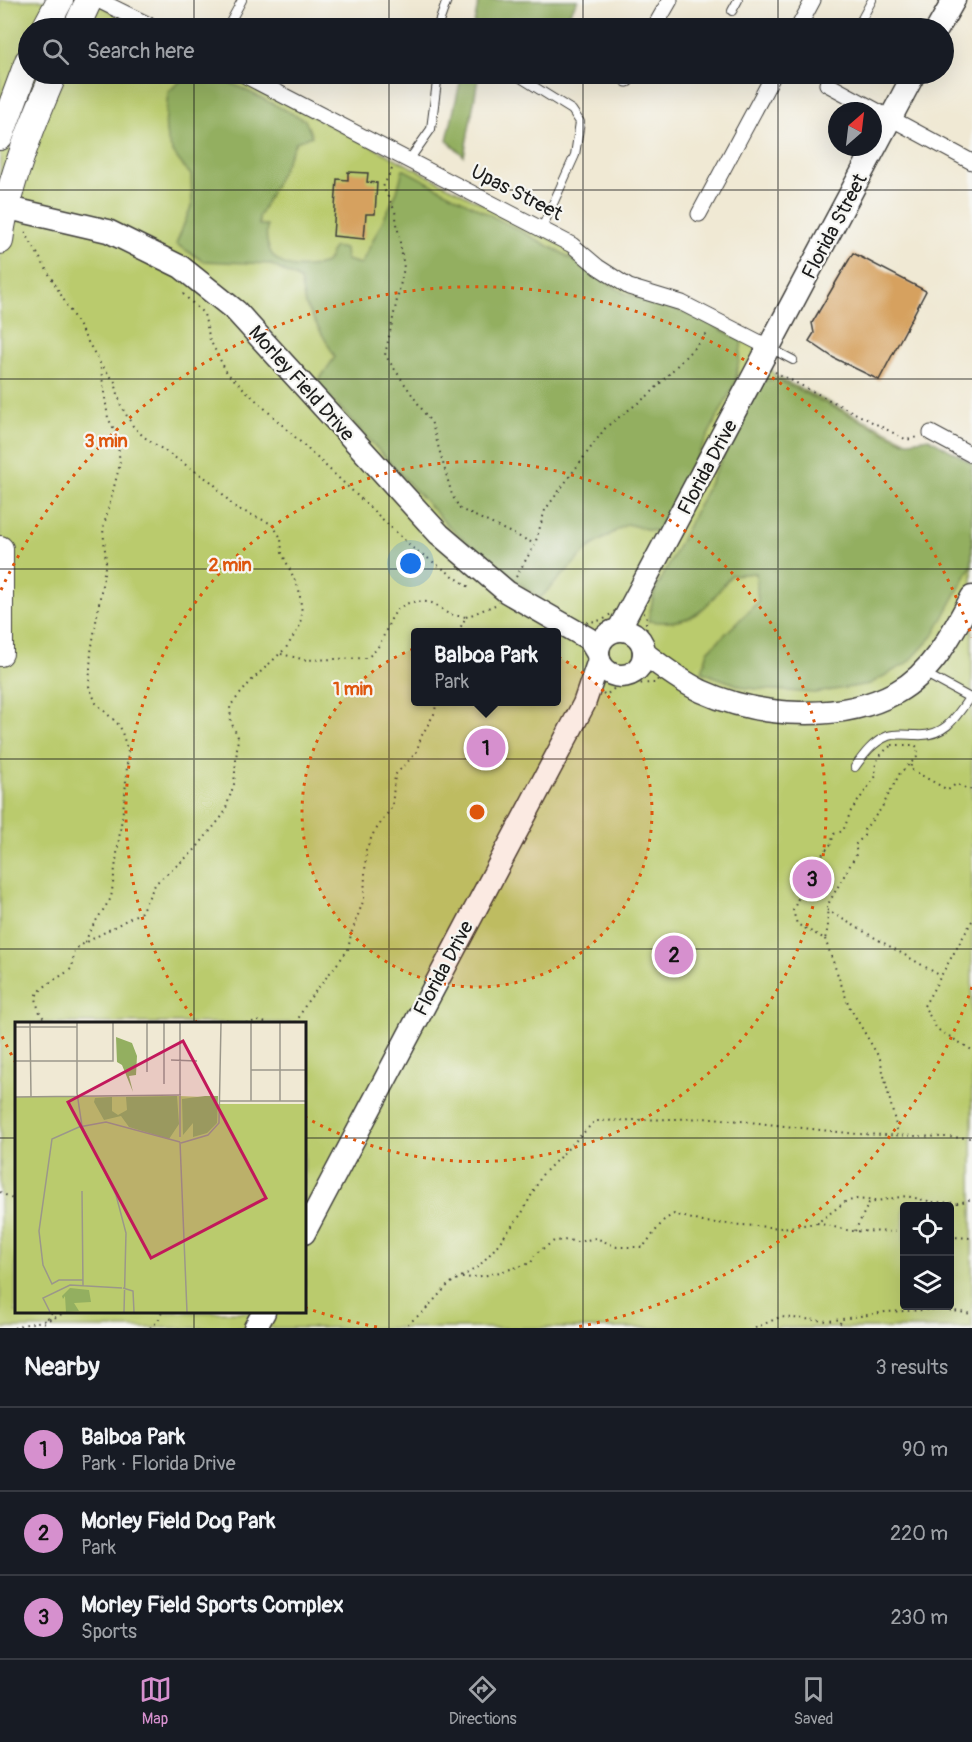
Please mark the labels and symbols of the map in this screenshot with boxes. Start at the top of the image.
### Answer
north arrow [828,102,882,156]
street label: Upas Street [467,159,568,227]
street label: Florida Street [796,168,873,283]
street label: Morley Field Drive [243,320,360,446]
street label: Florida Drive [672,415,743,519]
text: 3 min [84,430,128,453]
your location [396,549,425,578]
text: 2 min [208,554,252,577]
text: 1 min [333,678,373,701]
pin: 1 [466,726,506,771]
centre of rings [467,802,487,822]
pin: 3 [792,856,832,902]
street label: Florida Drive [408,916,479,1020]
pin: 2 [654,932,694,978]
inset map [15,1022,306,1313]

